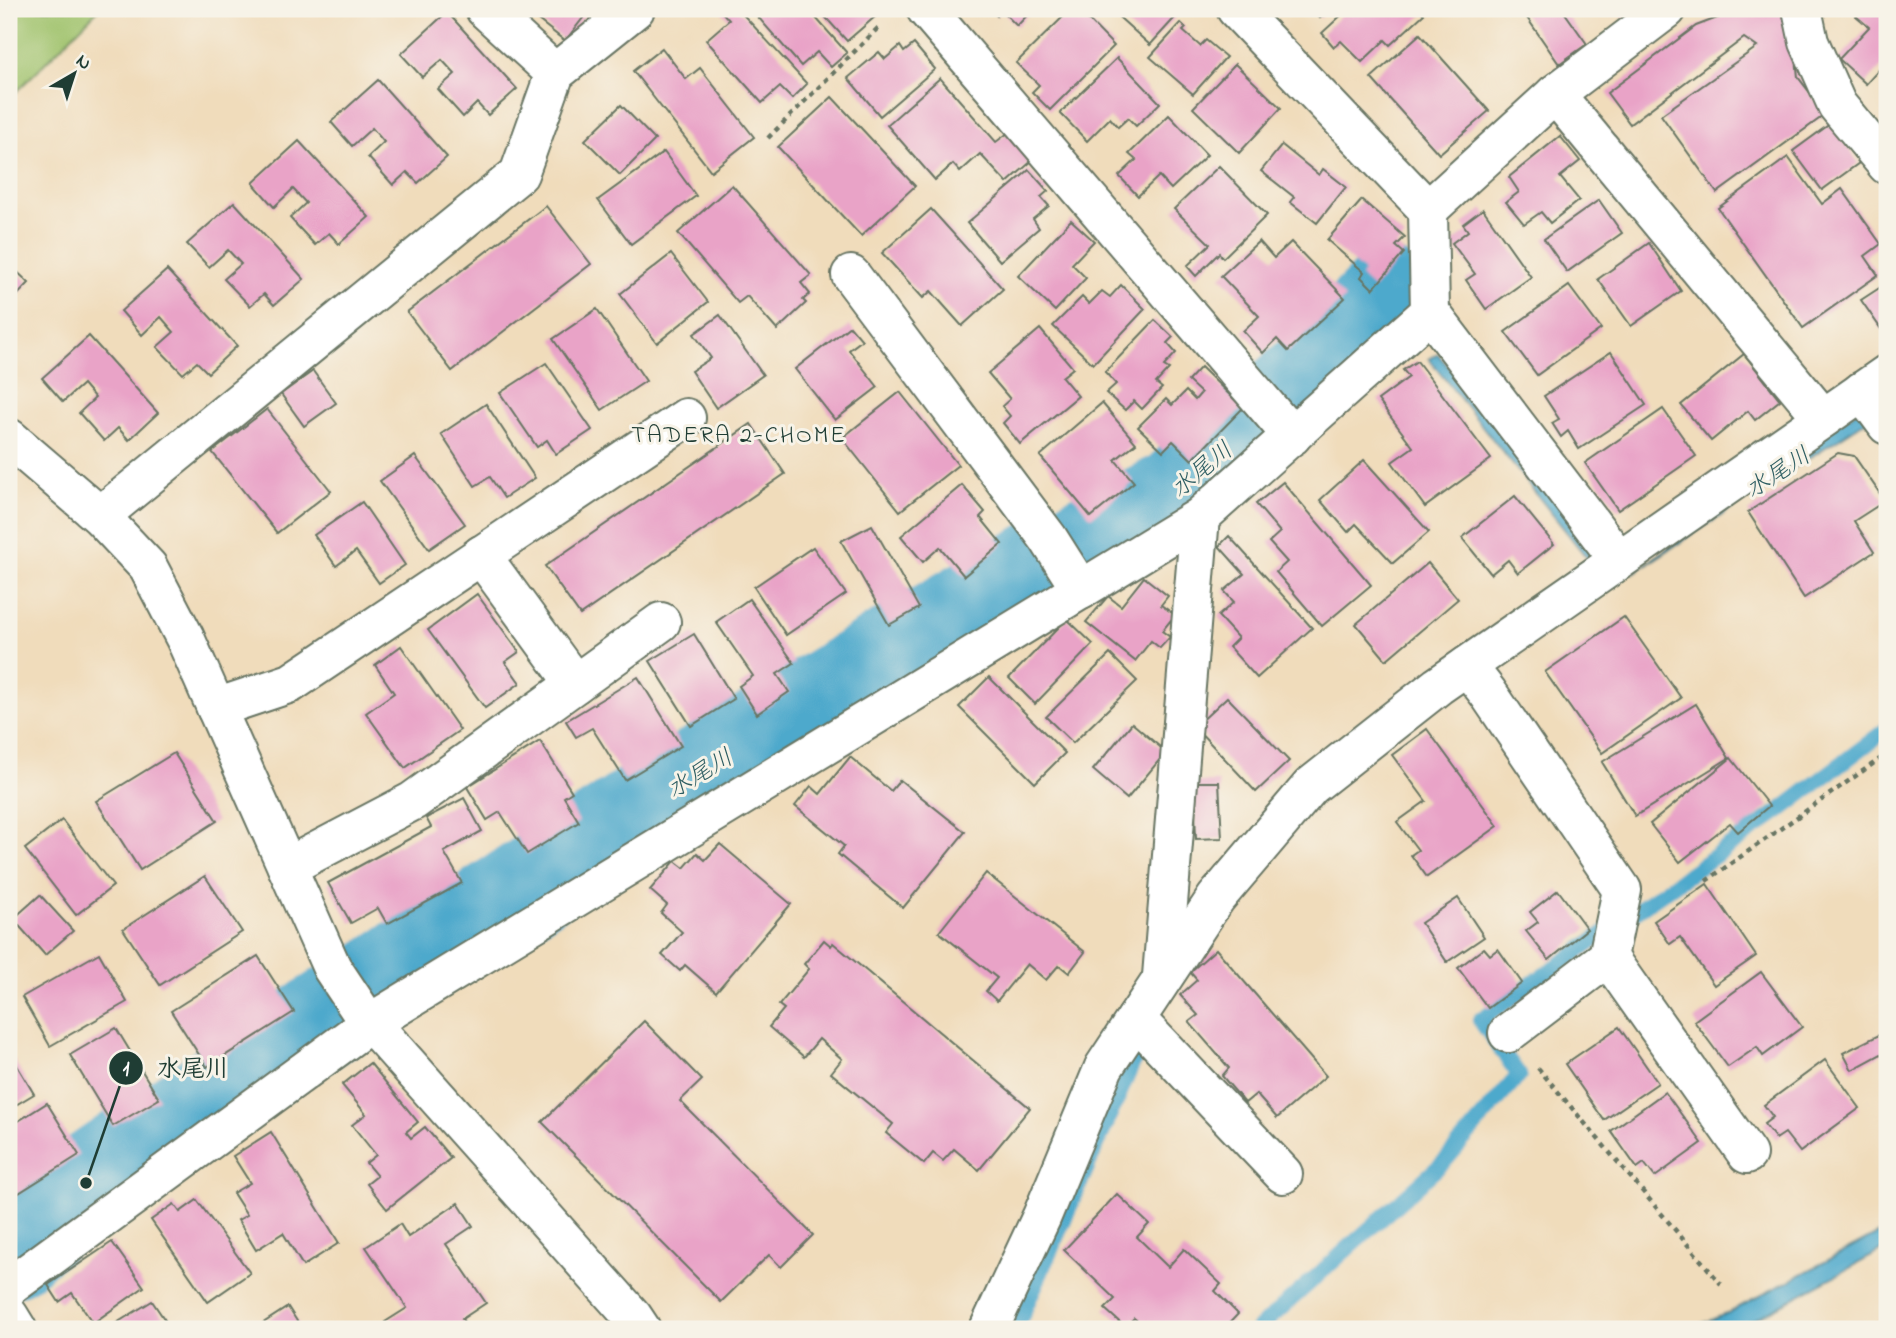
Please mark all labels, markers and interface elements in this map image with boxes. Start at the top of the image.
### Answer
north arrow [38,38,108,108]
text: N [70,48,97,77]
district label: TADERA 2-CHOME [631,419,847,454]
water label: 水尾川 [1164,434,1242,508]
water label: 水尾川 [1739,440,1819,508]
water label: 水尾川 [661,741,741,809]
callout: 水尾川 [108,1046,243,1091]
text: 水尾川 [157,1053,229,1088]
text: 1 [123,1055,130,1085]

